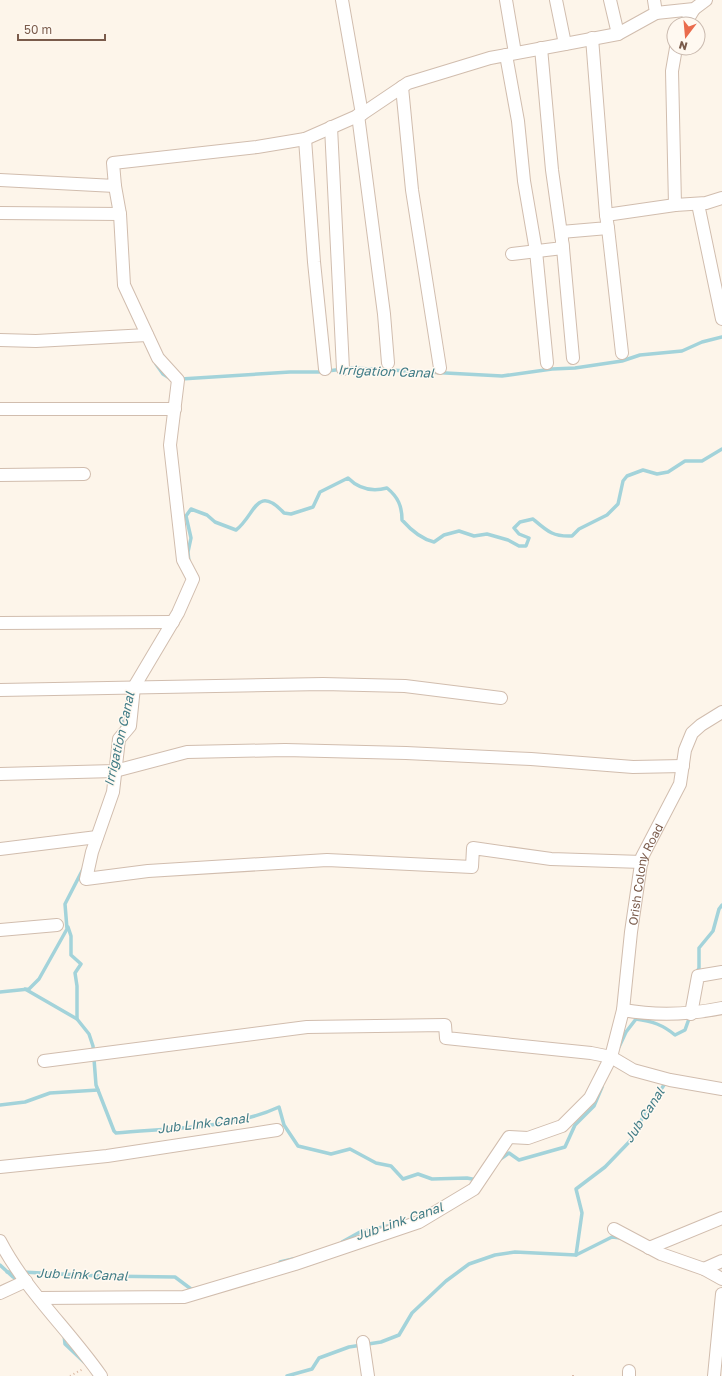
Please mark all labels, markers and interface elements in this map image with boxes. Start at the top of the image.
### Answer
scale bar [18,16,105,42]
north arrow [666,16,706,56]
text: 50 m [24,22,52,37]
text: N [677,39,689,53]
water label: Irrigation Canal [338,361,435,381]
water label: Irrigation Canal [100,689,138,788]
street label: Orish Colony Road [625,821,666,926]
water label: Jub Canal [620,1084,668,1145]
water label: Jub LInk Canal [156,1109,251,1137]
water label: Jub Link Canal [353,1198,446,1243]
water label: Jub Link Canal [36,1264,129,1284]

